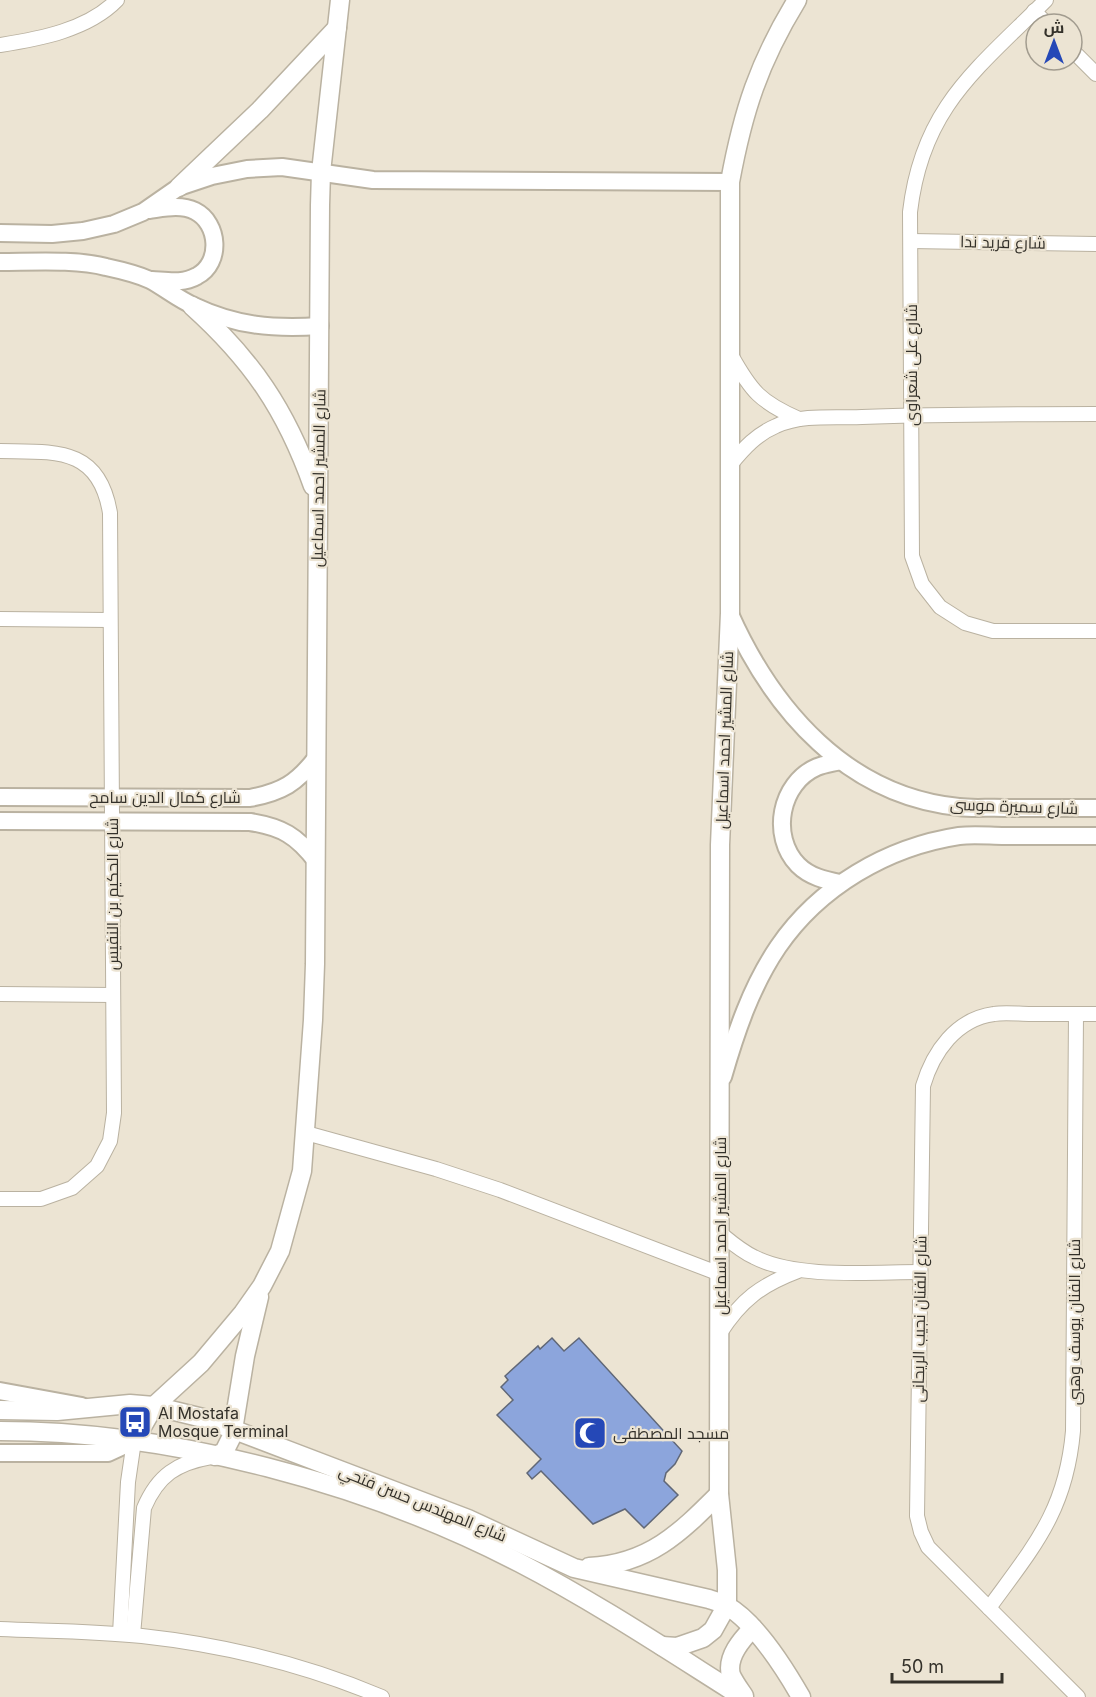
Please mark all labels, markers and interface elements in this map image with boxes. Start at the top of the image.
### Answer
north arrow [1024,12,1084,72]
text: ش [1044,17,1064,37]
street label: شارع فريد ندا [960,231,1046,255]
street label: شارع على شعراوى [901,304,923,426]
street label: شارع المشير احمد اسماعيل [306,389,332,567]
street label: شارع المشير احمد اسماعيل [711,651,739,829]
street label: شارع كمال الدين سامح [89,787,241,809]
street label: شارع سميرة موسى [950,794,1078,820]
street label: شارع الحكيم بن النفيس [102,818,124,970]
street label: شارع المشير احمد اسماعيل [710,1137,732,1315]
street label: شارع الفنان نجيب الريحانى [908,1235,932,1403]
street label: شارع الفنان يوسف وهبى [1064,1239,1086,1405]
place label: Al Mostafa Mosque Terminal [158,1403,288,1441]
bus stop icon: Al Mostafa Mosque Terminal [117,1404,153,1440]
mosque icon: مسجد المصطفى [572,1415,608,1451]
place label: مسجد المصطفى [613,1423,729,1444]
street label: شارع المهندس حسن فتحي [335,1460,510,1549]
scale bar [892,1646,1002,1684]
text: 50 m [901,1656,944,1677]

